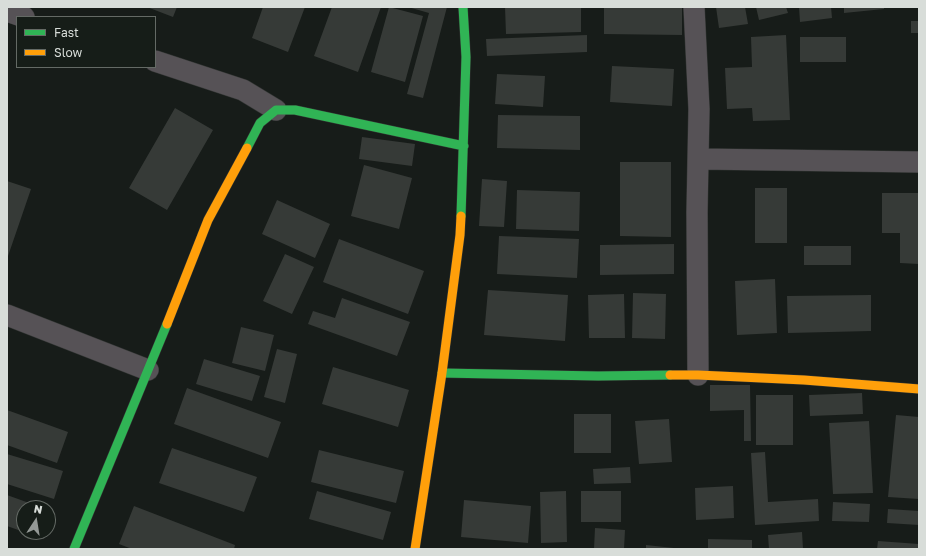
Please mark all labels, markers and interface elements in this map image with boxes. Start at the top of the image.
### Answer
legend [16,16,156,68]
text: Fast [54,25,79,40]
text: Slow [54,45,82,60]
north arrow [16,500,56,540]
text: N [33,502,44,516]

